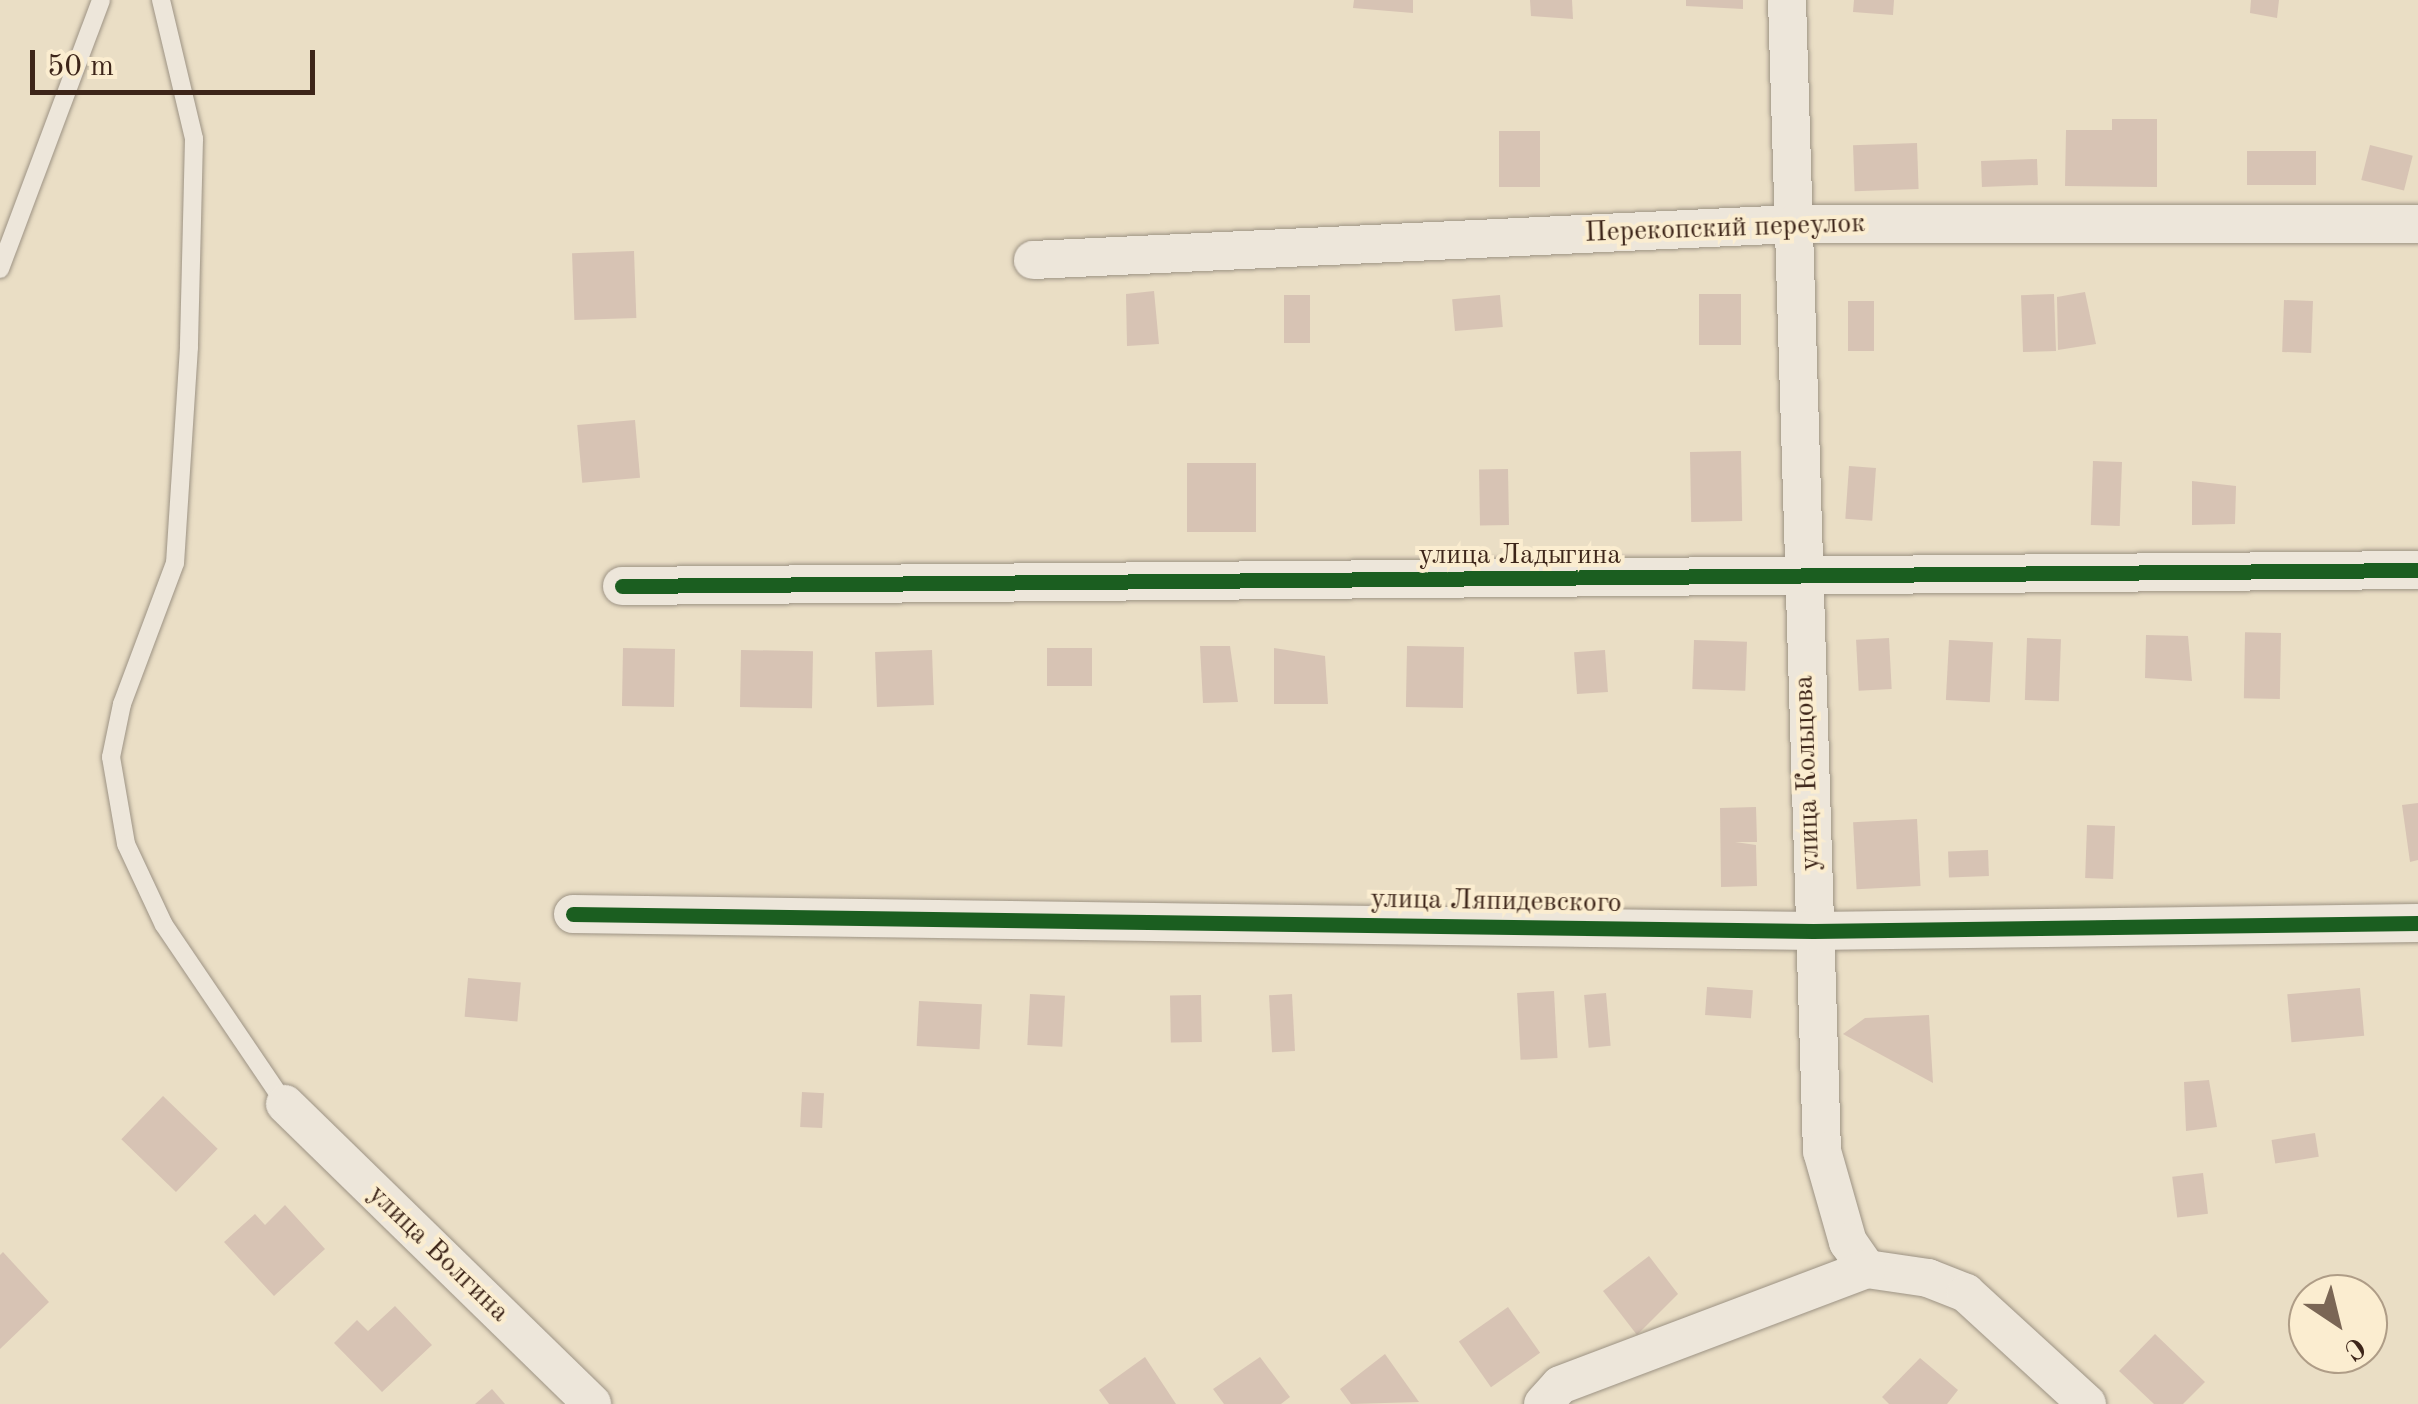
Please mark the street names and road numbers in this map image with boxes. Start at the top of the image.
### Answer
street label: Перекопский переулок [1584,207,1866,251]
street label: улица Ладыгина [1419,539,1621,573]
street label: улица Кольцова [1788,675,1828,871]
street label: улица Ляпидевского [1370,883,1622,921]
street label: улица Волгина [360,1178,516,1330]

